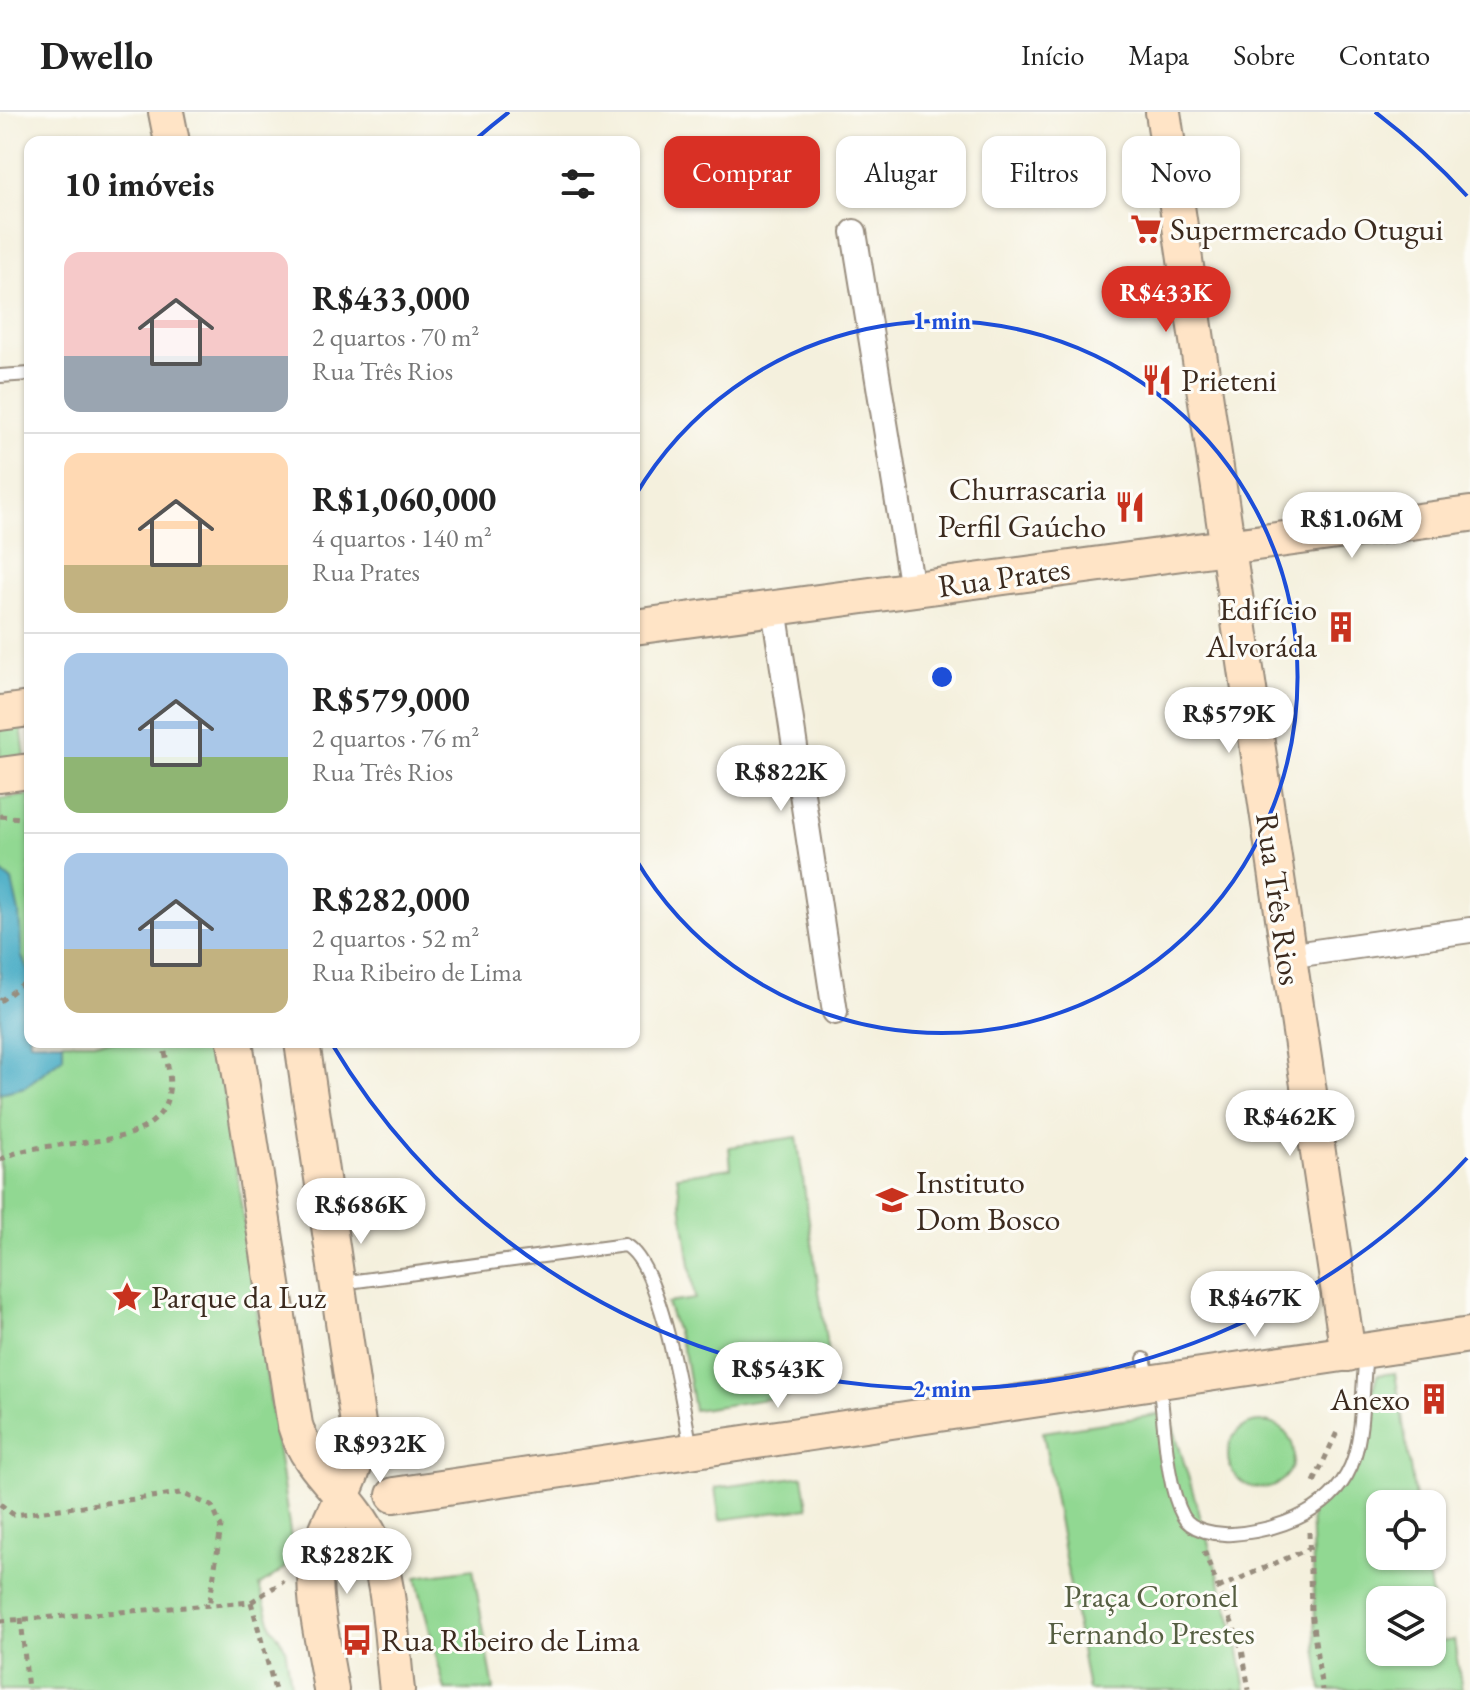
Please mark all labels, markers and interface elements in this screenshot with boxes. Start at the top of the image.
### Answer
text: Dwello [40,31,153,80]
text: Início [1021,37,1084,73]
text: Mapa [1128,37,1189,73]
text: Sobre [1233,37,1295,73]
text: Contato [1339,37,1430,73]
chip: Comprar [664,136,820,208]
chip: Alugar [836,136,966,208]
chip: Filtros [982,136,1106,208]
chip: Novo [1122,136,1240,208]
text: 10 imóveis [64,162,214,206]
icon: filters [556,162,600,206]
place label: Supermercado Otugui [1170,208,1443,250]
supermarket icon: Supermercado Otugui [1129,212,1163,246]
pin: R$433K [1101,266,1231,334]
text: R$433K [1120,275,1212,309]
text: R$433,000 [312,276,470,320]
icon: home [128,284,224,380]
text: 1 min [913,305,972,336]
text: 2 quartos · 70 m² [312,320,479,354]
text: Rua Três Rios [312,354,453,388]
place label: Prieteni [1181,359,1277,401]
restaurant icon: Prieteni [1140,363,1174,397]
place label: Churrascaria Perfil Gaúcho [938,468,1106,547]
text: R$1,060,000 [312,477,496,521]
icon: home [128,485,224,581]
restaurant icon: Churrascaria Perfil Gaúcho [1113,490,1147,524]
pin: R$1.06M [1278,492,1426,560]
text: R$1.06M [1300,501,1404,535]
text: 4 quartos · 140 m² [312,521,492,555]
street label: Rua Prates [935,547,1073,607]
text: Rua Prates [312,555,420,589]
place label: Edifício Alvoráda [1205,588,1317,667]
building icon: Edifício Alvoráda [1324,610,1358,644]
centre of rings [928,663,956,691]
text: R$579,000 [312,677,470,721]
icon: home [128,685,224,781]
pin: R$579K [1164,687,1294,755]
text: R$579K [1183,696,1275,730]
text: 2 quartos · 76 m² [312,721,479,755]
pin: R$822K [716,745,846,813]
text: R$822K [735,754,827,788]
text: Rua Três Rios [312,755,453,789]
street label: Rua Três Rios [1246,810,1312,988]
text: R$282,000 [312,877,470,921]
icon: home [128,885,224,981]
text: 2 quartos · 52 m² [312,921,479,955]
text: Rua Ribeiro de Lima [312,955,522,989]
pin: R$462K [1225,1090,1355,1158]
text: R$462K [1244,1099,1336,1133]
place label: Instituto Dom Bosco [916,1161,1060,1240]
pin: R$686K [296,1178,426,1246]
school or university icon: Instituto Dom Bosco [875,1183,909,1217]
text: R$686K [315,1187,407,1221]
pin: R$467K [1190,1271,1320,1339]
place label: Parque da Luz [151,1276,326,1318]
place icon: Parque da Luz [110,1280,144,1314]
text: R$467K [1209,1280,1301,1314]
pin: R$543K [713,1342,843,1410]
text: R$543K [732,1351,824,1385]
text: 2 min [913,1373,972,1404]
place label: Anexo [1329,1378,1410,1420]
building icon: Anexo [1417,1382,1451,1416]
pin: R$932K [315,1417,445,1485]
text: R$932K [334,1426,426,1460]
map controls [1366,1490,1446,1666]
button: locate [1366,1490,1446,1570]
pin: R$282K [282,1528,412,1596]
text: R$282K [301,1537,393,1571]
park label: Praça Coronel Fernando Prestes [1047,1575,1255,1654]
button: layers [1366,1586,1446,1666]
place label: Rua Ribeiro de Lima [381,1619,640,1661]
bus stop icon: Rua Ribeiro de Lima [340,1623,374,1657]

